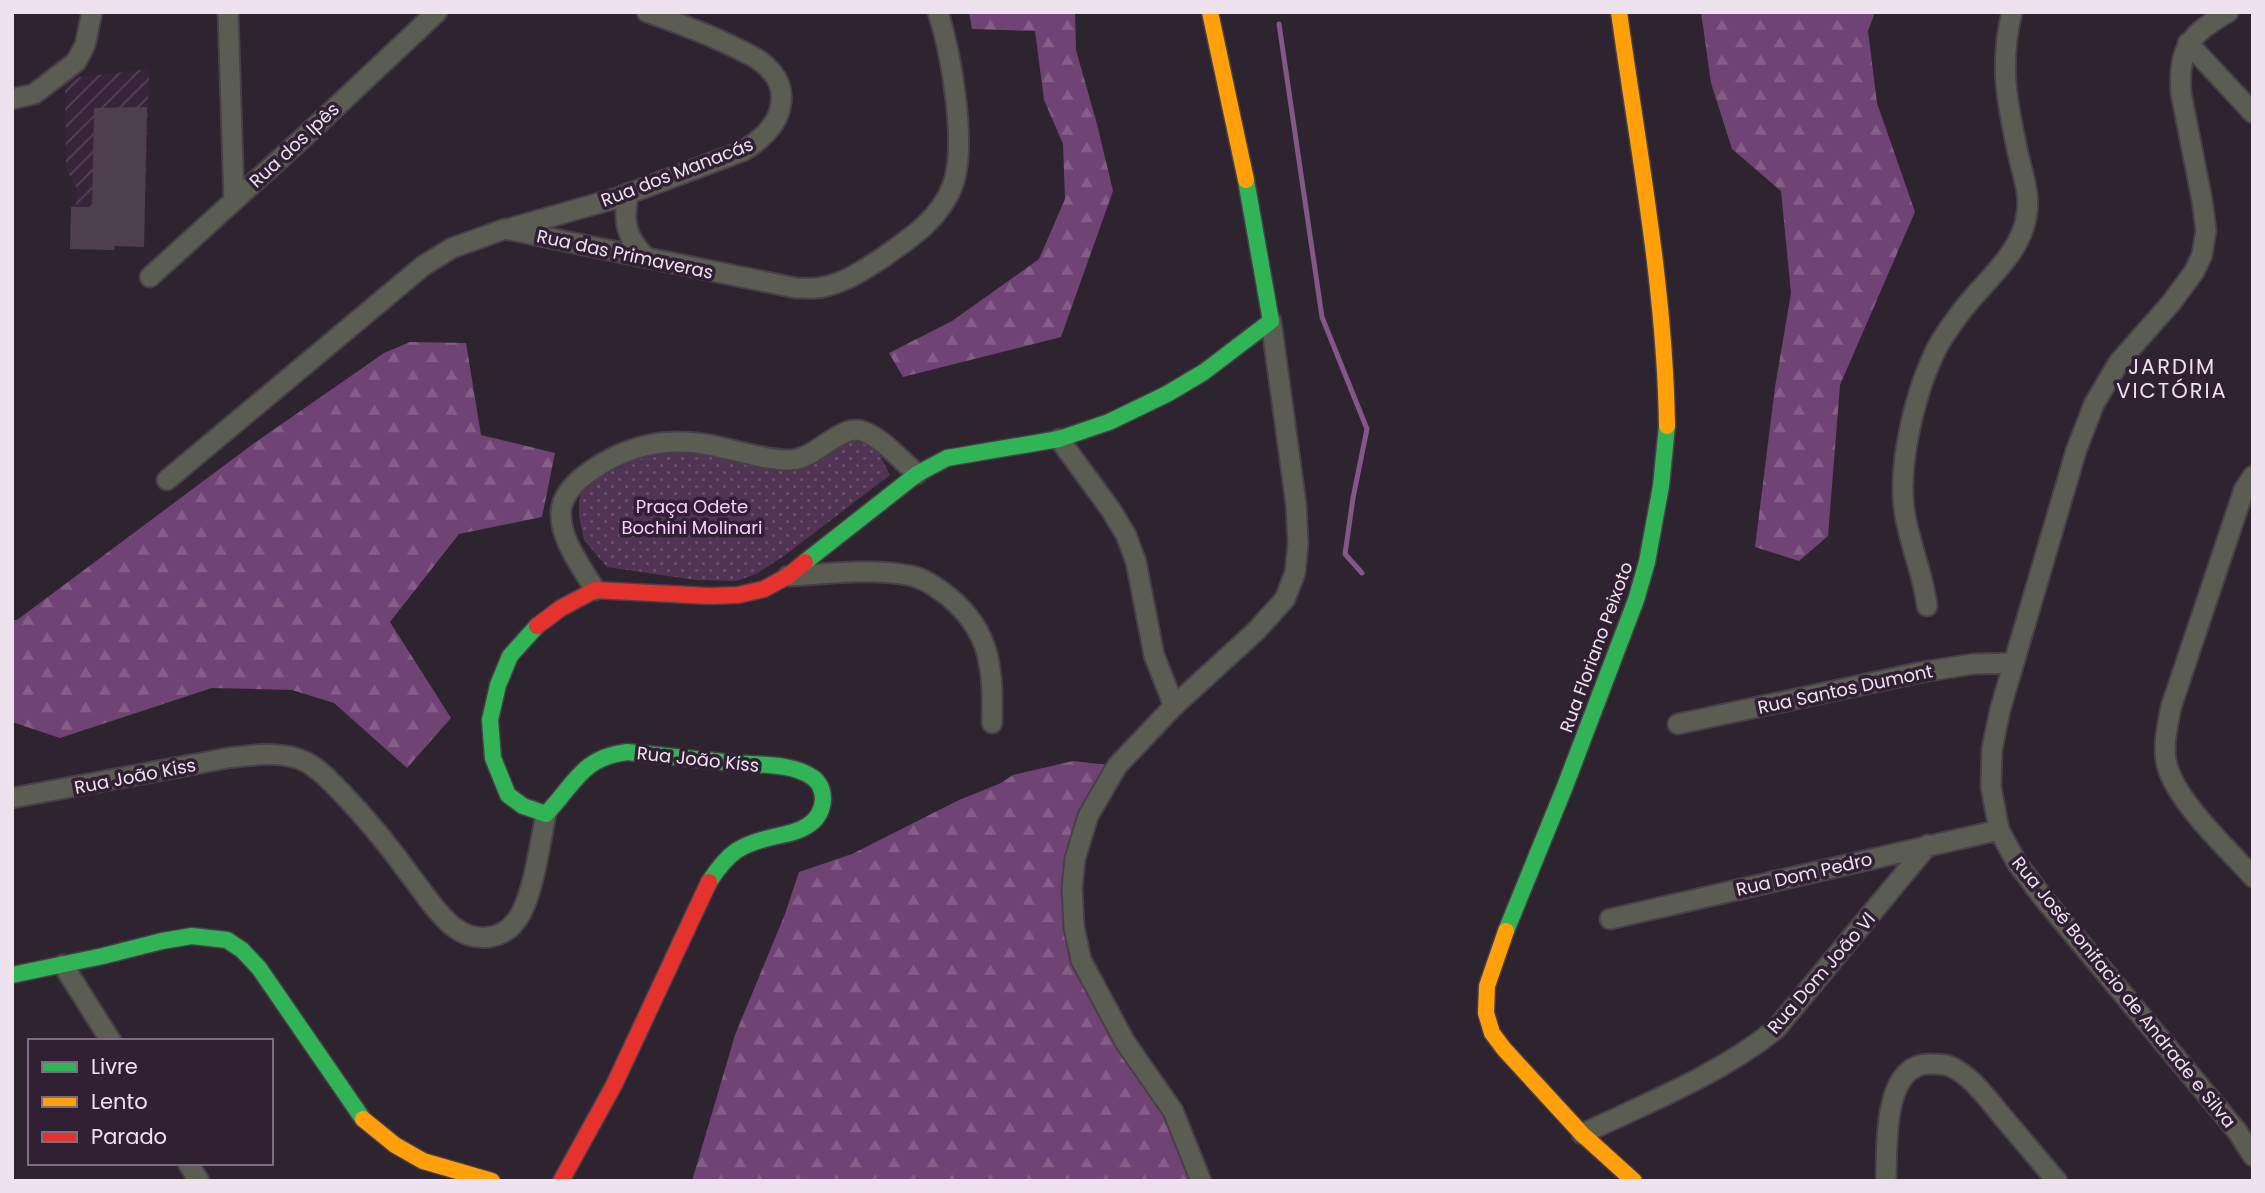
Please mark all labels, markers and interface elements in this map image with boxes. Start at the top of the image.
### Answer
street label: Rua dos Ipês [244,97,344,193]
street label: Rua dos Manacás [597,131,757,213]
street label: Rua das Primaveras [534,223,716,285]
district label: JARDIM VICTÓRIA [2116,352,2228,405]
park label: Praça Odete Bochini Molinari [622,494,762,540]
street label: Rua Floriano Peixoto [1553,558,1639,736]
street label: Rua Santos Dumont [1755,658,1935,720]
street label: Rua João Kiss [636,740,760,778]
street label: Rua João Kiss [72,752,198,800]
street label: Rua Dom Pedro [1733,846,1875,902]
street label: Rua José Bonifacio de Andrade e Silva [2006,851,2242,1133]
street label: Rua Dom João Vl [1761,907,1881,1039]
legend [28,1039,273,1165]
text: Livre [91,1052,138,1081]
text: Lento [91,1087,148,1116]
text: Parado [91,1122,167,1151]

